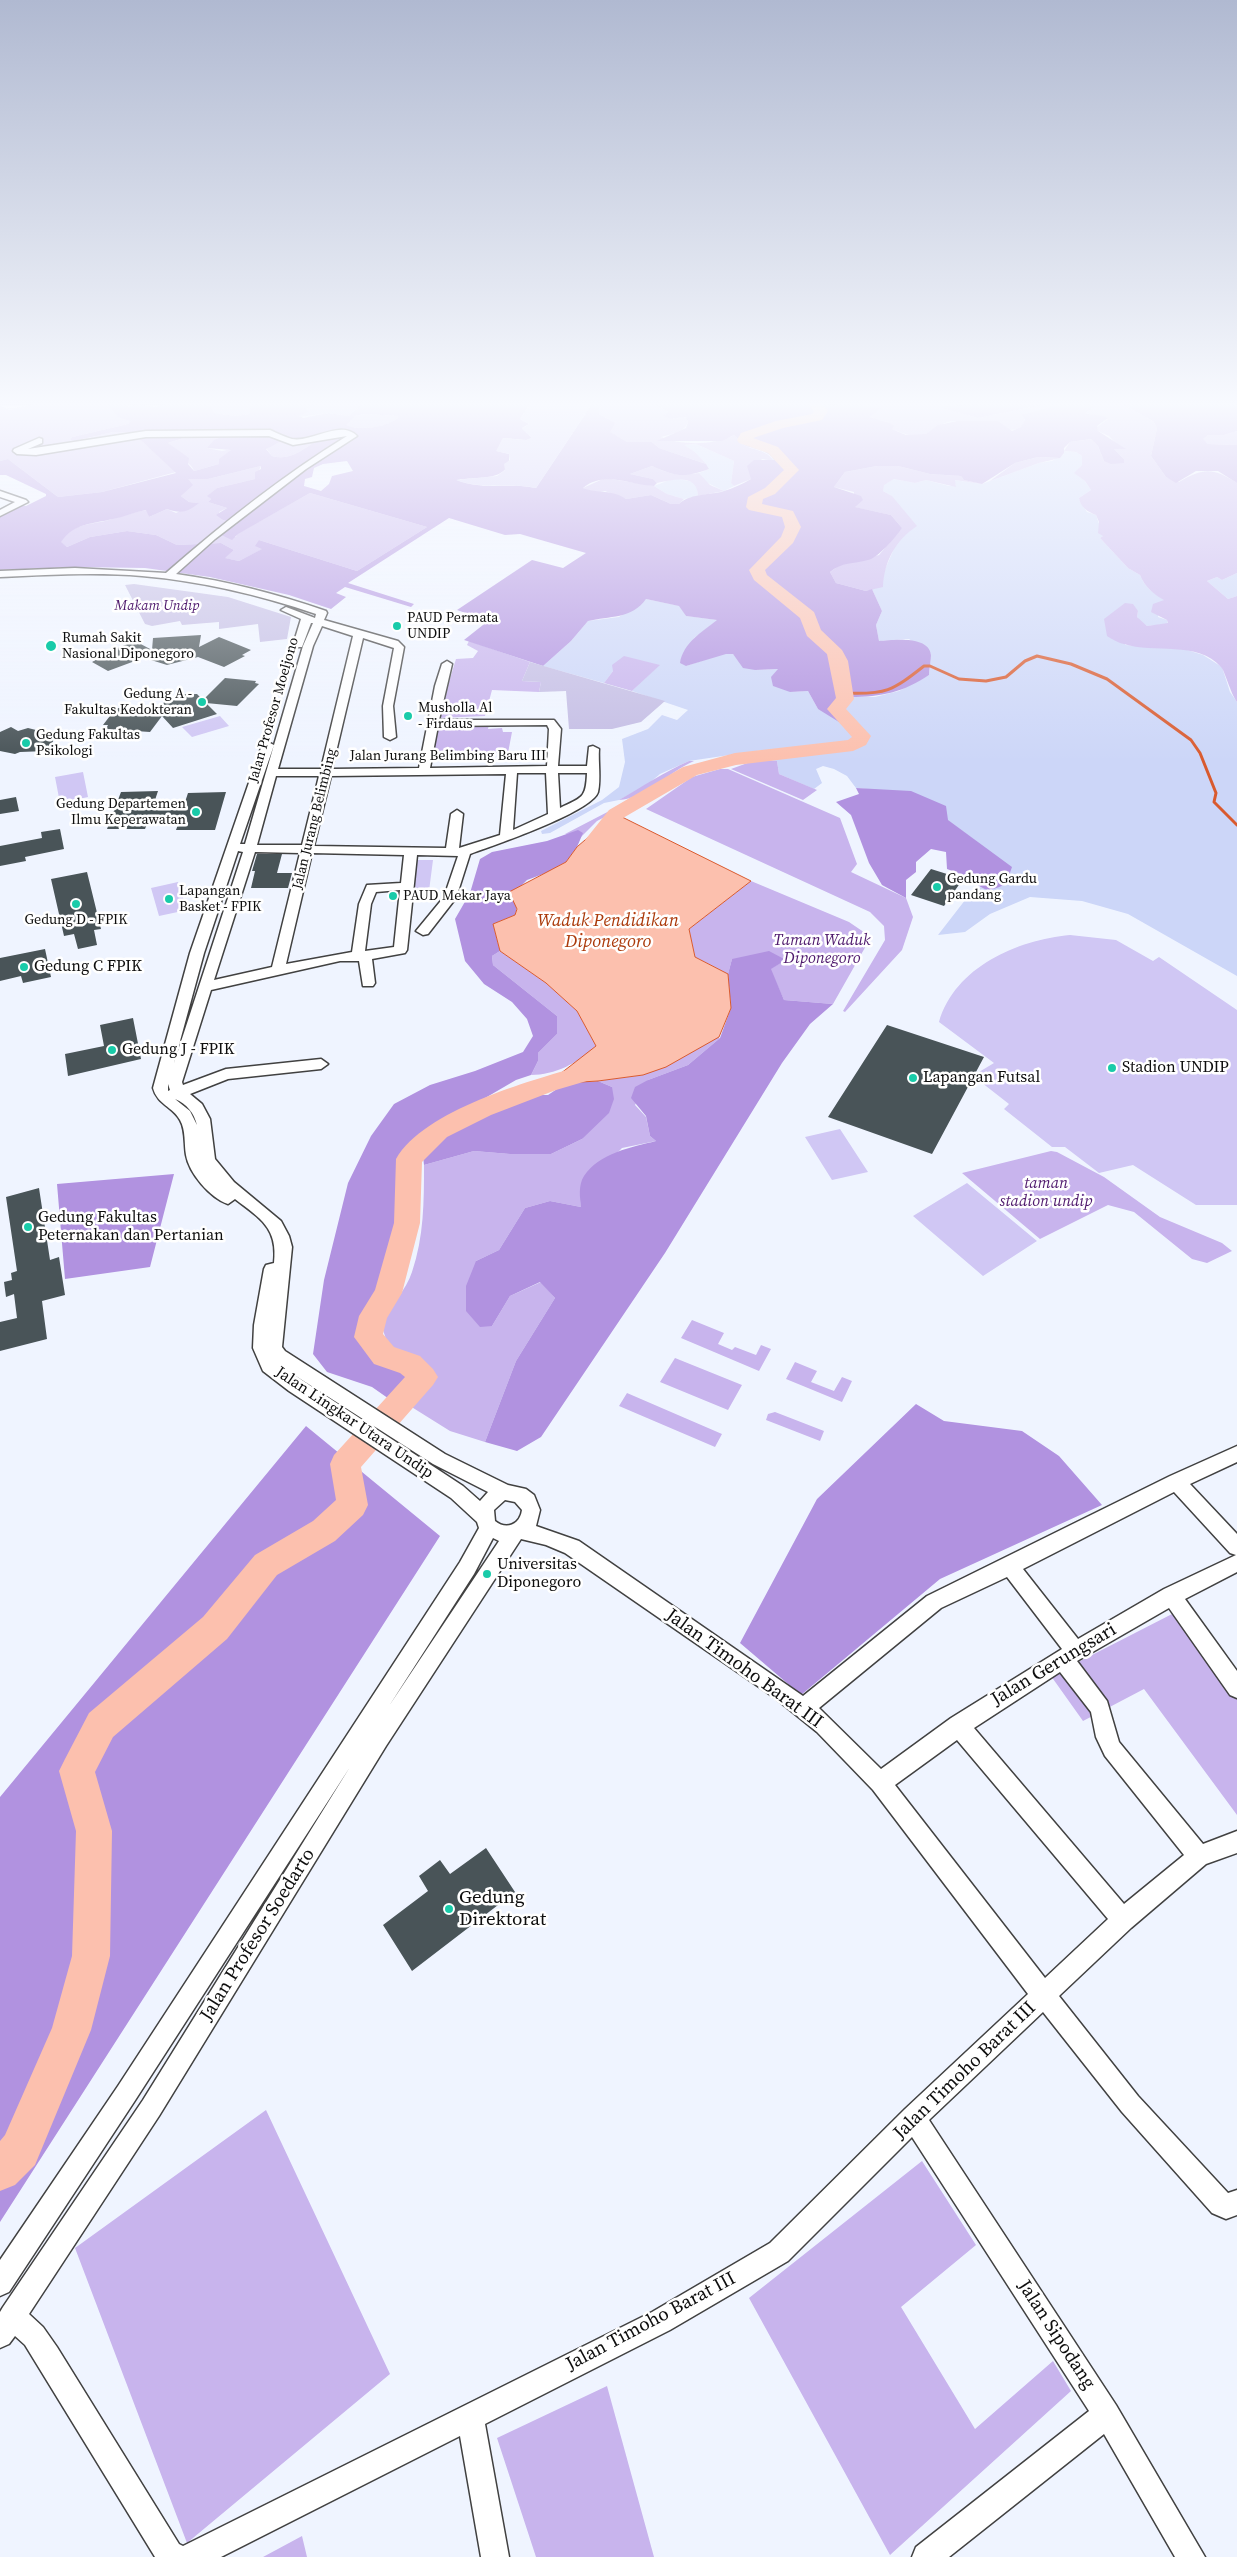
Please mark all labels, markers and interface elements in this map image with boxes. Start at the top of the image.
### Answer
park label: Makam Undip [115,598,199,614]
place label: PAUD Permata UNDIP [407,610,498,642]
marker: PAUD Permata UNDIP [391,620,403,632]
place label: Rumah Sakit Nasional Diponegoro [62,630,194,662]
street label: Jalan Profesor Moeljono [245,636,303,784]
marker: Rumah Sakit Nasional Diponegoro [44,639,58,653]
place label: Gedung A - Fakultas Kedokteran [64,686,192,719]
marker: Gedung A - Fakultas Kedokteran [196,696,208,708]
place label: Musholla Al - Firdaus [418,700,492,732]
marker: Musholla Al - Firdaus [402,710,414,722]
place label: Gedung Fakultas Psikologi [36,727,140,760]
marker: Gedung Fakultas Psikologi [20,737,32,749]
street label: Jalan Jurang Belimbing [289,747,341,891]
street label: Jalan Jurang Belimbing Baru III [350,748,546,764]
place label: Gedung Departemen Ilmu Keperawatan [56,796,186,829]
marker: Gedung Departemen Ilmu Keperawatan [190,806,202,818]
place label: Gedung Gardu pandang [947,871,1037,904]
marker: Gedung Gardu pandang [931,881,943,893]
place label: Lapangan Basket - FPIK [179,883,261,916]
place label: PAUD Mekar Jaya [403,888,511,904]
marker: PAUD Mekar Jaya [387,890,399,902]
marker: Lapangan Basket - FPIK [163,893,175,905]
marker: Gedung D - FPIK [70,898,82,910]
water label: Waduk Pendidikan Diponegoro [537,910,679,952]
place label: Gedung D - FPIK [24,912,128,928]
park label: Taman Waduk Diponegoro [774,931,870,969]
place label: Gedung C FPIK [34,957,142,977]
marker: Gedung C FPIK [18,961,30,973]
place label: Gedung J - FPIK [122,1040,234,1060]
marker: Gedung J - FPIK [106,1044,118,1056]
place label: Stadion UNDIP [1122,1058,1229,1078]
marker: Stadion UNDIP [1106,1062,1118,1074]
place label: Lapangan Futsal [923,1068,1040,1088]
marker: Lapangan Futsal [907,1072,919,1084]
park label: taman stadion undip [1000,1174,1092,1212]
place label: Gedung Fakultas Peternakan dan Pertanian [38,1208,224,1246]
marker: Gedung Fakultas Peternakan dan Pertanian [22,1221,34,1233]
street label: Jalan Lingkar Utara Undip [271,1363,437,1483]
place label: Universitas Diponegoro [497,1555,581,1593]
marker: Universitas Diponegoro [481,1568,493,1580]
street label: Jalan Timoho Barat III [661,1604,827,1734]
street label: Jalan Gerungsari [987,1619,1121,1711]
street label: Jalan Profesor Soedarto [196,1845,320,2025]
place label: Gedung Direktorat [459,1887,546,1931]
marker: Gedung Direktorat [443,1903,455,1915]
street label: Jalan Timoho Barat III [889,1997,1041,2145]
street label: Jalan Timoho Barat III [562,2268,740,2376]
street label: Jalan Sipodang [1012,2276,1100,2394]

